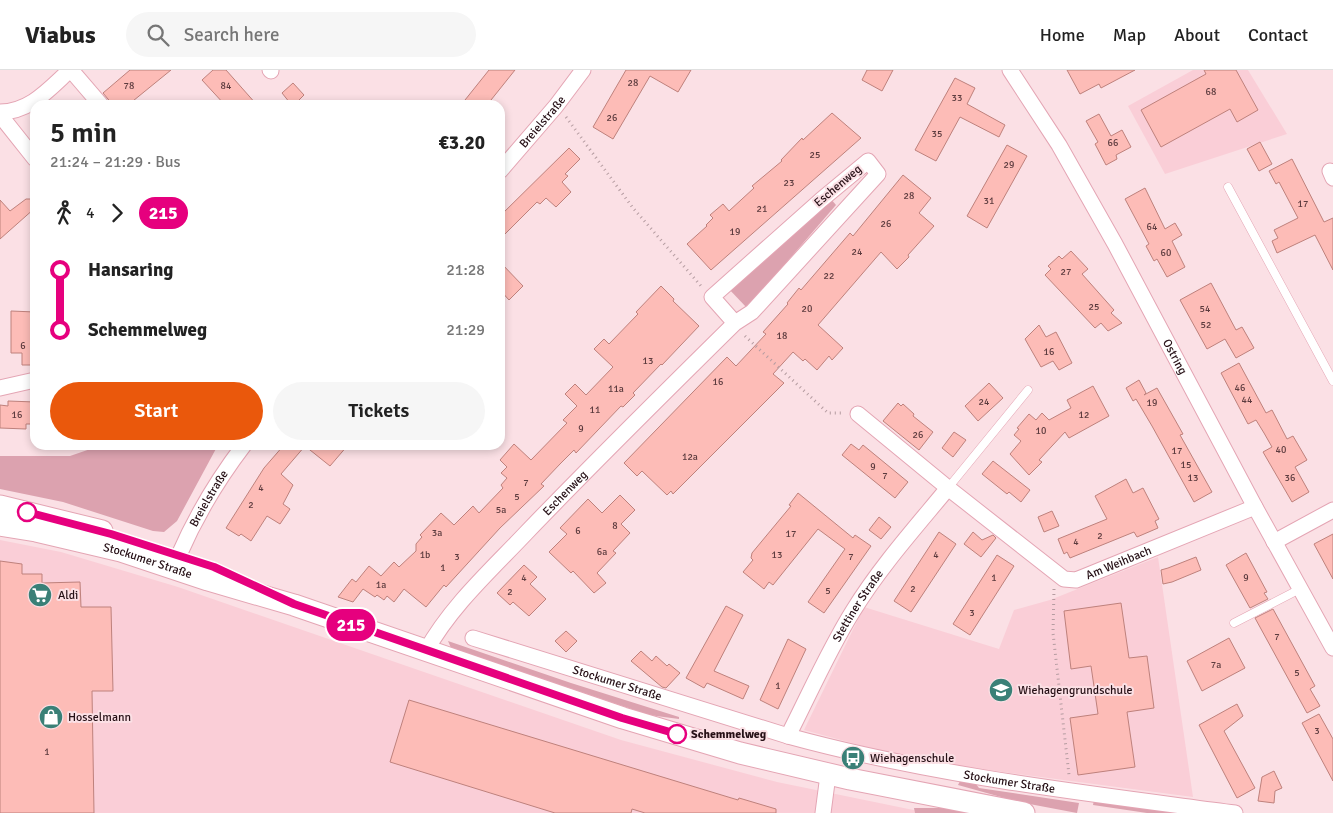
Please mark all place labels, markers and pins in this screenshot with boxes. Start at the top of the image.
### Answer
unlabelled marker [17,502,37,522]
supermarket icon: Aldi [27,582,53,608]
place label: Aldi [58,588,78,603]
school or university icon: Wiehagengrundschule [988,677,1014,703]
place label: Wiehagengrundschule [1018,683,1133,698]
shop icon: Hosselmann [38,704,64,730]
place label: Hosselmann [68,710,131,725]
marker: Schemmelweg [667,724,687,744]
place label: Schemmelweg [691,727,767,742]
bus stop icon: Wiehagenschule [840,745,866,771]
place label: Wiehagenschule [870,751,954,766]

